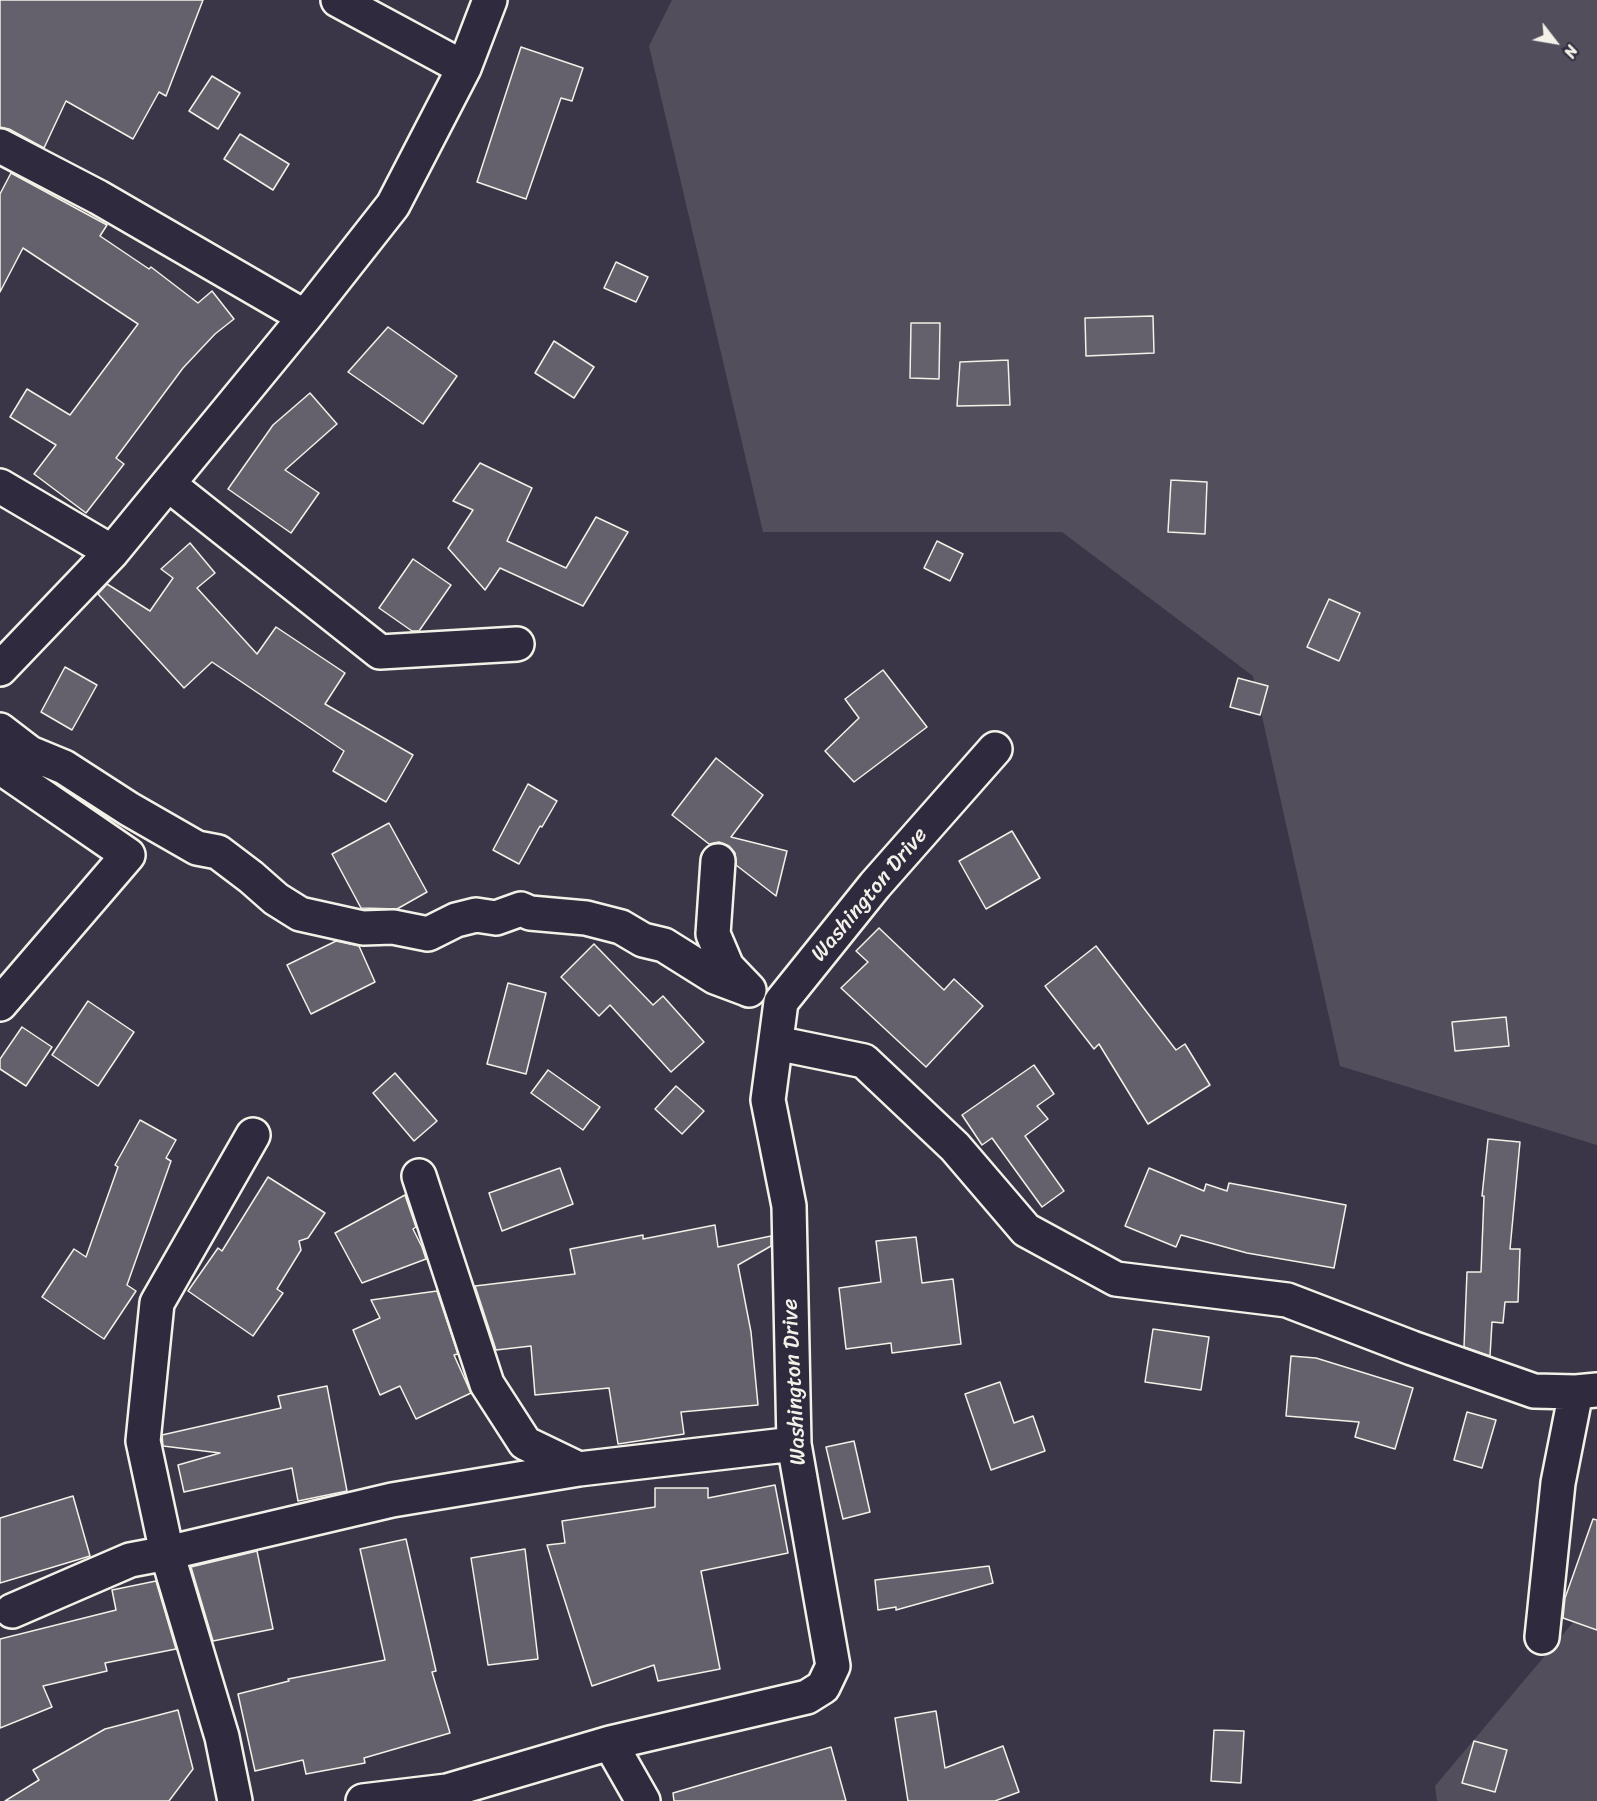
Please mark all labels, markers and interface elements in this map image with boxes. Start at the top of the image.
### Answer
north arrow [1525,12,1585,72]
text: N [1556,39,1586,64]
street label: Washington Drive [806,823,934,967]
street label: Washington Drive [777,1298,813,1466]

